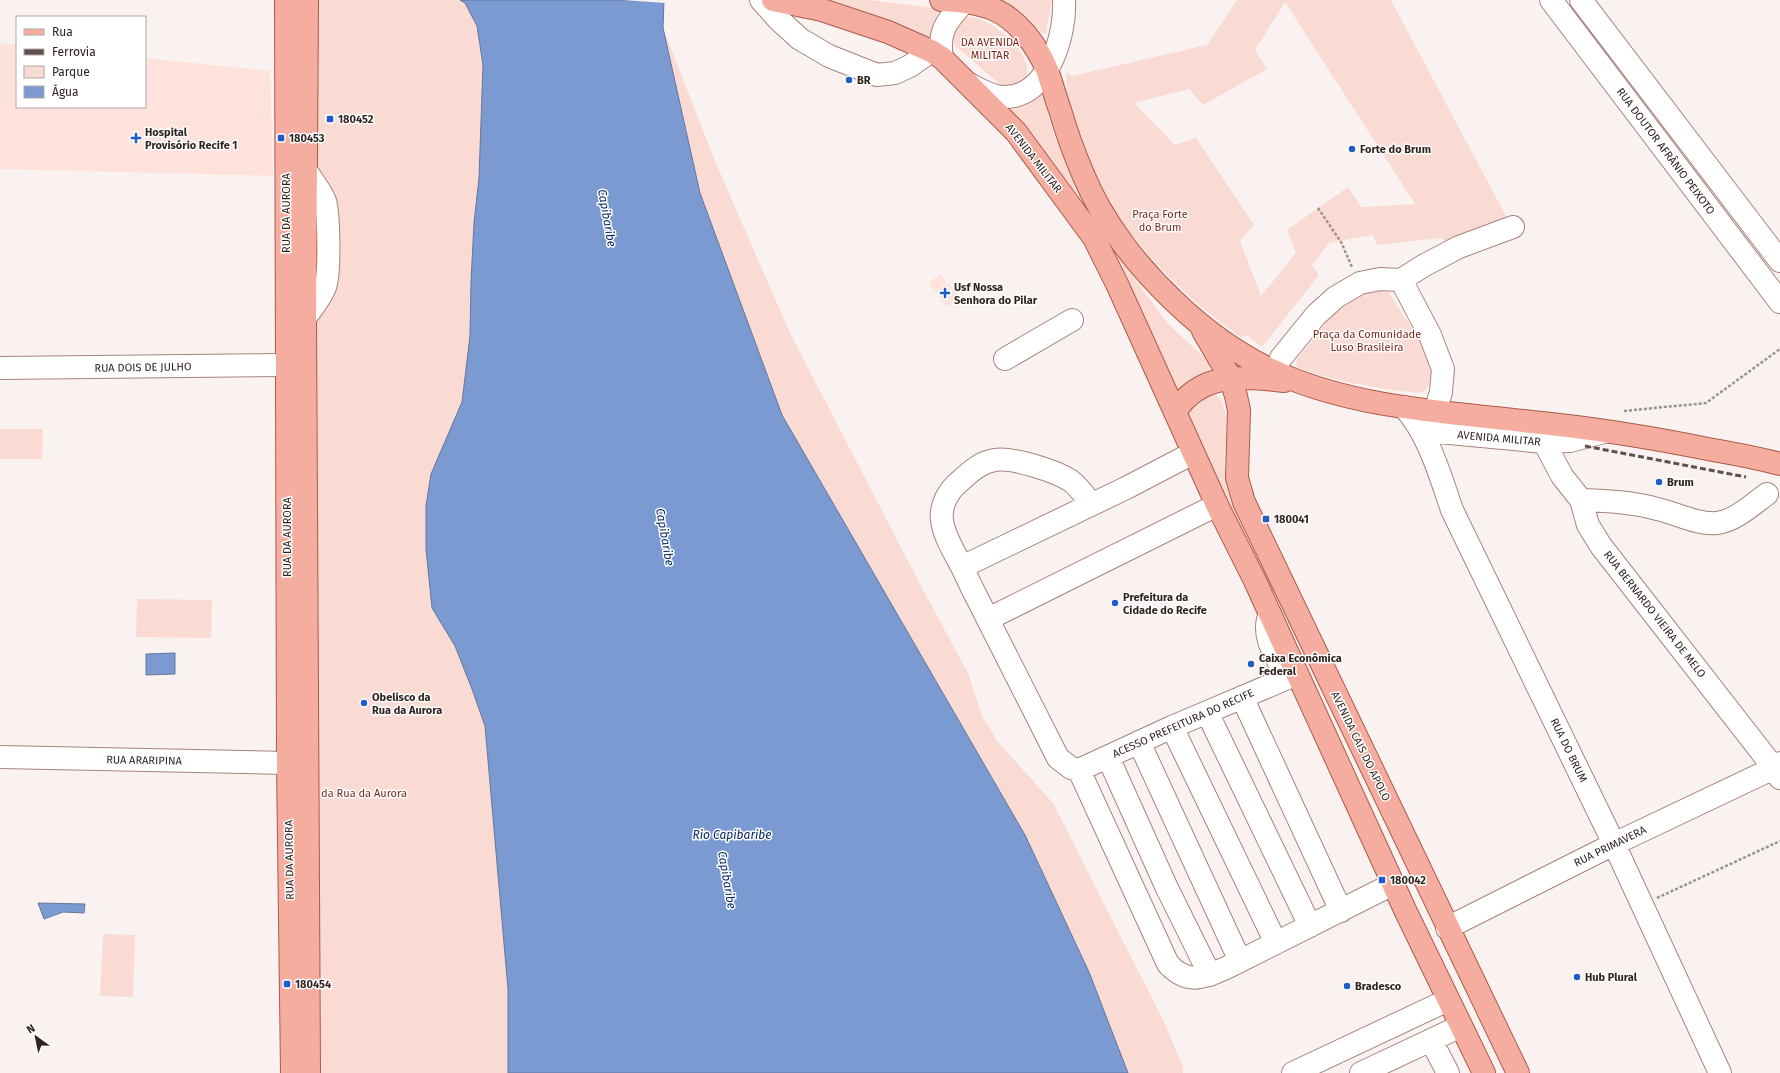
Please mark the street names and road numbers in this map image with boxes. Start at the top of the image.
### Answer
street label: RUA DOUTOR AFRÂNIO PEIXOTO [1614,86,1717,217]
street label: AVENIDA MILITAR [1003,121,1065,196]
street label: RUA DA AURORA [280,172,293,253]
street label: RUA DOIS DE JULHO [94,360,192,375]
street label: AVENIDA MILITAR [1457,428,1542,449]
street label: RUA DA AURORA [281,496,294,577]
street label: RUA BERNARDO VIEIRA DE MELO [1601,548,1708,680]
street label: ACESSO PREFEITURA DO RECIFE [1110,686,1256,761]
street label: AVENIDA CAIS DO APOLO [1328,689,1393,803]
street label: RUA DO BRUM [1547,716,1590,784]
street label: RUA ARARIPINA [106,753,183,768]
street label: RUA DA AURORA [282,819,297,900]
street label: RUA PRIMAVERA [1572,823,1649,870]

